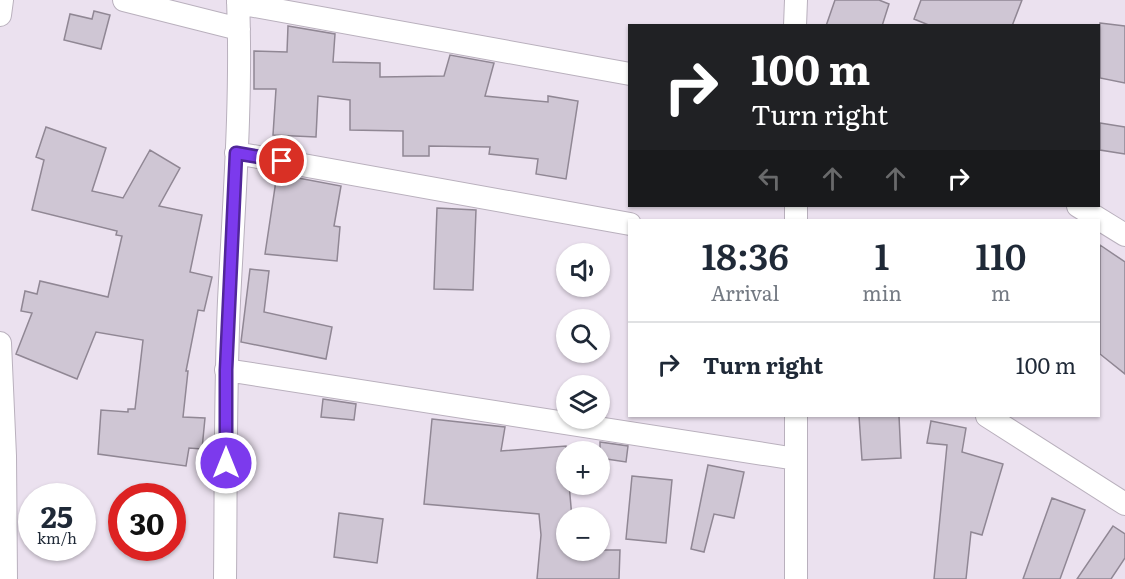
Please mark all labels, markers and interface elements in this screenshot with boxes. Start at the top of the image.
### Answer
text: 100 m [751,36,870,98]
icon: right [652,48,730,126]
text: Turn right [751,93,888,133]
pin [256,135,307,186]
icon: arrive [265,144,298,177]
icon: left [753,162,786,195]
icon: ahead [816,162,849,195]
icon: ahead [879,162,912,195]
icon: right [942,162,975,195]
text: 18:36 [702,228,789,281]
text: 1 [875,228,889,281]
text: 110 [975,228,1026,281]
map controls [556,243,610,561]
button: sound [556,243,610,297]
text: Arrival [711,277,779,307]
text: min [862,277,902,307]
text: m [991,277,1011,307]
button: search [556,309,610,363]
icon: right [652,348,685,381]
text: Turn right [703,348,823,381]
text: 100 m [1016,348,1076,381]
button: layers [556,375,610,429]
position arrow [194,431,258,495]
button: + [556,441,610,495]
speed limit sign: 30 [108,483,186,561]
text: 25 [41,493,73,537]
button: − [556,507,610,561]
text: km/h [37,526,77,549]

